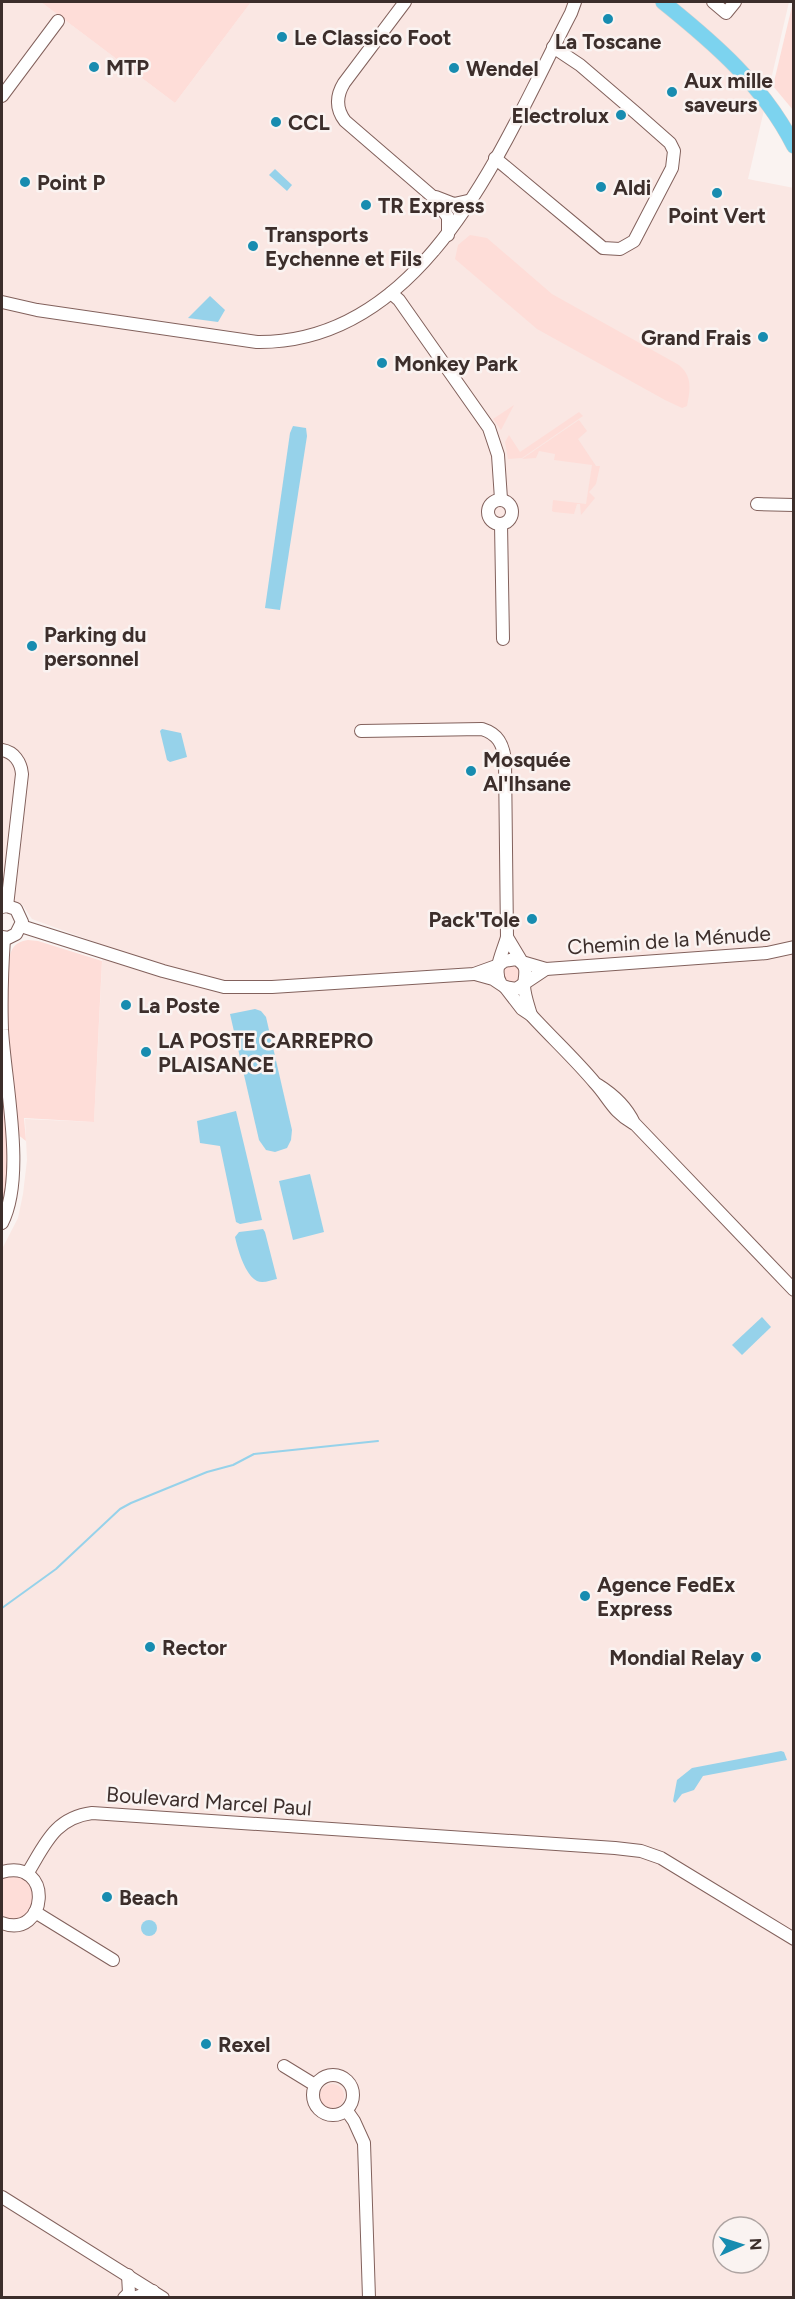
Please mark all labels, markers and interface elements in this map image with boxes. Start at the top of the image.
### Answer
marker: La Toscane [601,12,615,26]
place label: Le Classico Foot [294,25,452,50]
place label: La Toscane [555,29,662,54]
marker: Le Classico Foot [275,30,289,44]
place label: MTP [106,55,149,80]
place label: Wendel [466,56,539,81]
marker: MTP [87,60,101,74]
marker: Wendel [447,61,461,75]
place label: Aux mille saveurs [684,68,773,117]
marker: Aux mille saveurs [665,85,679,99]
place label: Electrolux [511,103,610,128]
marker: Electrolux [614,108,628,122]
place label: CCL [288,110,330,135]
marker: CCL [269,115,283,129]
place label: Point P [37,170,106,195]
marker: Point P [18,175,32,189]
place label: Aldi [613,175,651,200]
marker: Aldi [594,180,608,194]
marker: Point Vert [710,186,724,200]
place label: TR Express [378,193,484,218]
marker: TR Express [359,198,373,212]
place label: Point Vert [668,203,766,228]
place label: Transports Eychenne et Fils [265,222,422,271]
marker: Transports Eychenne et Fils [246,239,260,253]
place label: Grand Frais [641,325,751,350]
marker: Grand Frais [756,330,770,344]
place label: Monkey Park [394,351,519,376]
marker: Monkey Park [375,356,389,370]
place label: Parking du personnel [44,622,146,671]
marker: Parking du personnel [25,639,39,653]
place label: Mosquée Al'Ihsane [483,747,571,796]
marker: Mosquée Al'Ihsane [464,764,478,778]
place label: Pack'Tole [429,907,520,932]
marker: Pack'Tole [525,912,539,926]
street label: Chemin de la Ménude [566,920,772,960]
place label: La Poste [138,993,220,1018]
marker: La Poste [119,998,133,1012]
place label: LA POSTE CARREPRO PLAISANCE [158,1028,373,1077]
marker: LA POSTE CARREPRO PLAISANCE [139,1045,153,1059]
place label: Agence FedEx Express [597,1572,736,1621]
marker: Agence FedEx Express [578,1589,592,1603]
place label: Rector [162,1635,227,1660]
marker: Rector [143,1640,157,1654]
place label: Mondial Relay [609,1645,745,1670]
marker: Mondial Relay [749,1650,763,1664]
street label: Boulevard Marcel Paul [106,1781,312,1821]
place label: Beach [119,1885,178,1910]
marker: Beach [100,1890,114,1904]
place label: Rexel [218,2032,270,2057]
marker: Rexel [199,2037,213,2051]
north arrow [711,2215,771,2275]
text: N [746,2238,765,2251]

